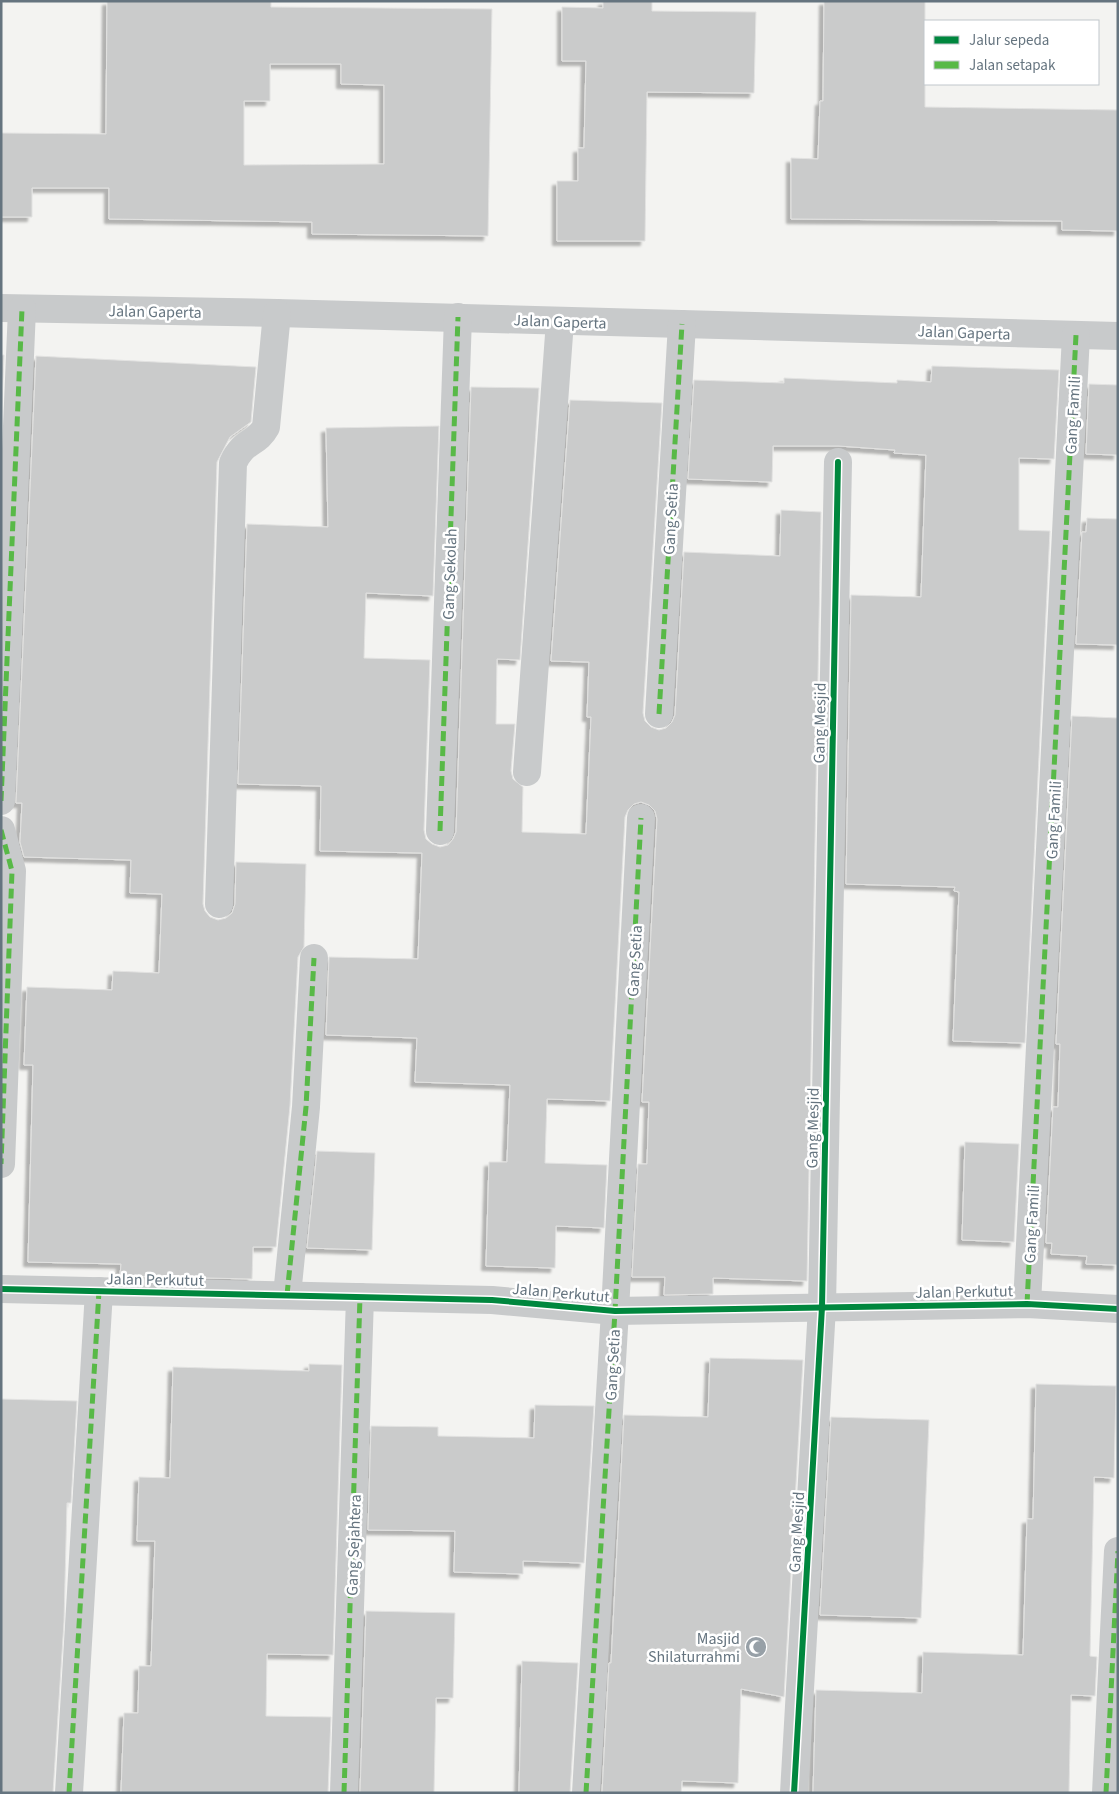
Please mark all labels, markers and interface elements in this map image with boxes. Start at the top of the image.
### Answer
legend [924,20,1099,85]
text: Jalur sepeda [969,30,1049,51]
text: Jalan setapak [969,55,1056,76]
street label: Jalan Gaperta [108,300,202,324]
street label: Jalan Gaperta [513,309,607,335]
street label: Jalan Gaperta [917,320,1011,346]
street label: Gang Famili [1060,375,1086,455]
street label: Gang Setia [658,483,684,555]
street label: Gang Sekolah [437,528,463,620]
street label: Gang Mesjid [808,682,832,764]
street label: Gang Famili [1041,780,1067,860]
street label: Gang Setia [622,925,648,997]
street label: Gang Mesjid [801,1087,825,1169]
street label: Gang Famili [1019,1184,1045,1264]
street label: Jalan Perkutut [106,1268,205,1292]
street label: Jalan Perkutut [511,1278,611,1308]
street label: Jalan Perkutut [915,1280,1014,1304]
street label: Gang Setia [600,1329,626,1401]
street label: Gang Mesjid [784,1491,810,1573]
street label: Gang Sejahtera [341,1494,367,1596]
place label: Masjid Shilaturrahmi [648,1628,740,1668]
mosque icon: Masjid Shilaturrahmi [744,1635,768,1659]

